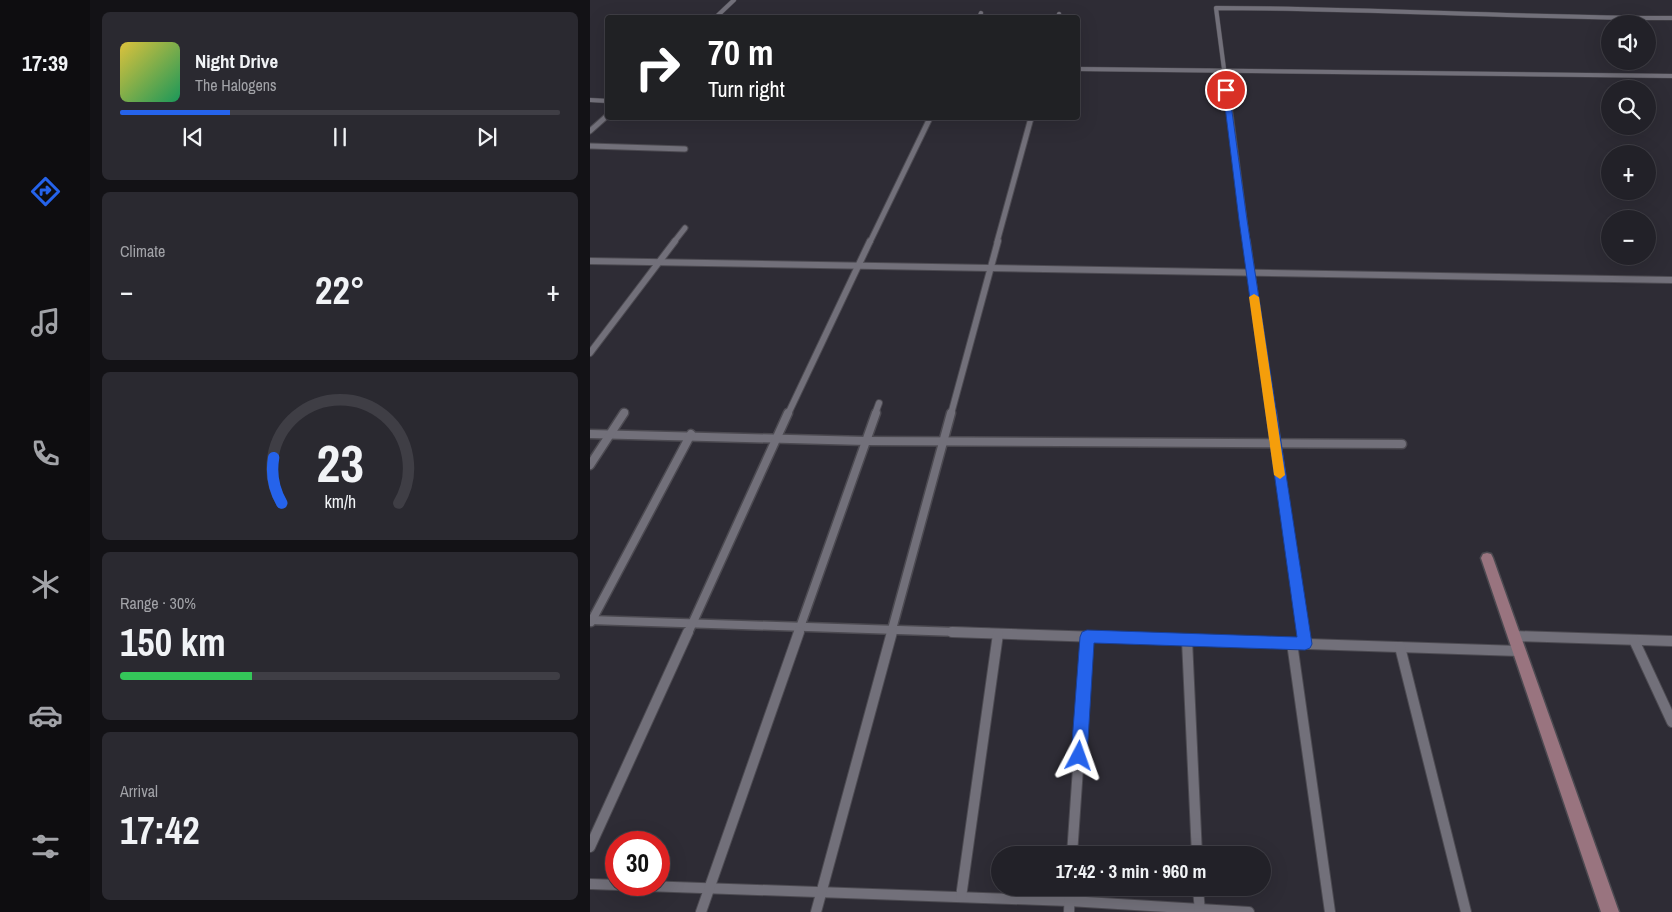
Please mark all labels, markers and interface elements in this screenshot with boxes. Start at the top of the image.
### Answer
map controls [1601,15,1656,265]
button: sound [1601,15,1656,70]
text: 70 m [708,29,773,76]
icon: right [625,35,690,100]
text: 17:39 [22,48,68,78]
text: Night Drive [195,48,278,74]
pin [1205,69,1247,111]
text: The Halogens [195,74,277,96]
text: Turn right [708,74,785,104]
icon: arrive [1212,76,1240,104]
button: search [1601,80,1656,135]
icon: previous [179,123,207,151]
icon: pause [326,123,354,151]
icon: next [473,123,501,151]
button: + [1601,145,1656,200]
icon: directions [28,174,63,209]
button: − [1601,210,1656,265]
text: Climate [120,240,165,262]
text: 22° [315,265,365,316]
text: − [120,272,133,310]
text: + [547,272,560,310]
icon: music [28,305,63,340]
text: 23 [316,428,364,498]
icon: phone [28,436,63,471]
text: km/h [324,490,356,514]
icon: climate [28,567,63,602]
text: Range · 30% [120,592,196,614]
text: 150 km [120,617,226,668]
icon: car [28,698,63,733]
position arrow [1052,729,1104,781]
text: Arrival [120,780,158,802]
text: 17:42 [120,805,200,856]
icon: filters [28,829,63,864]
speed limit sign: 30 [605,831,670,896]
text: 17:42 · 3 min · 960 m [1056,858,1206,884]

